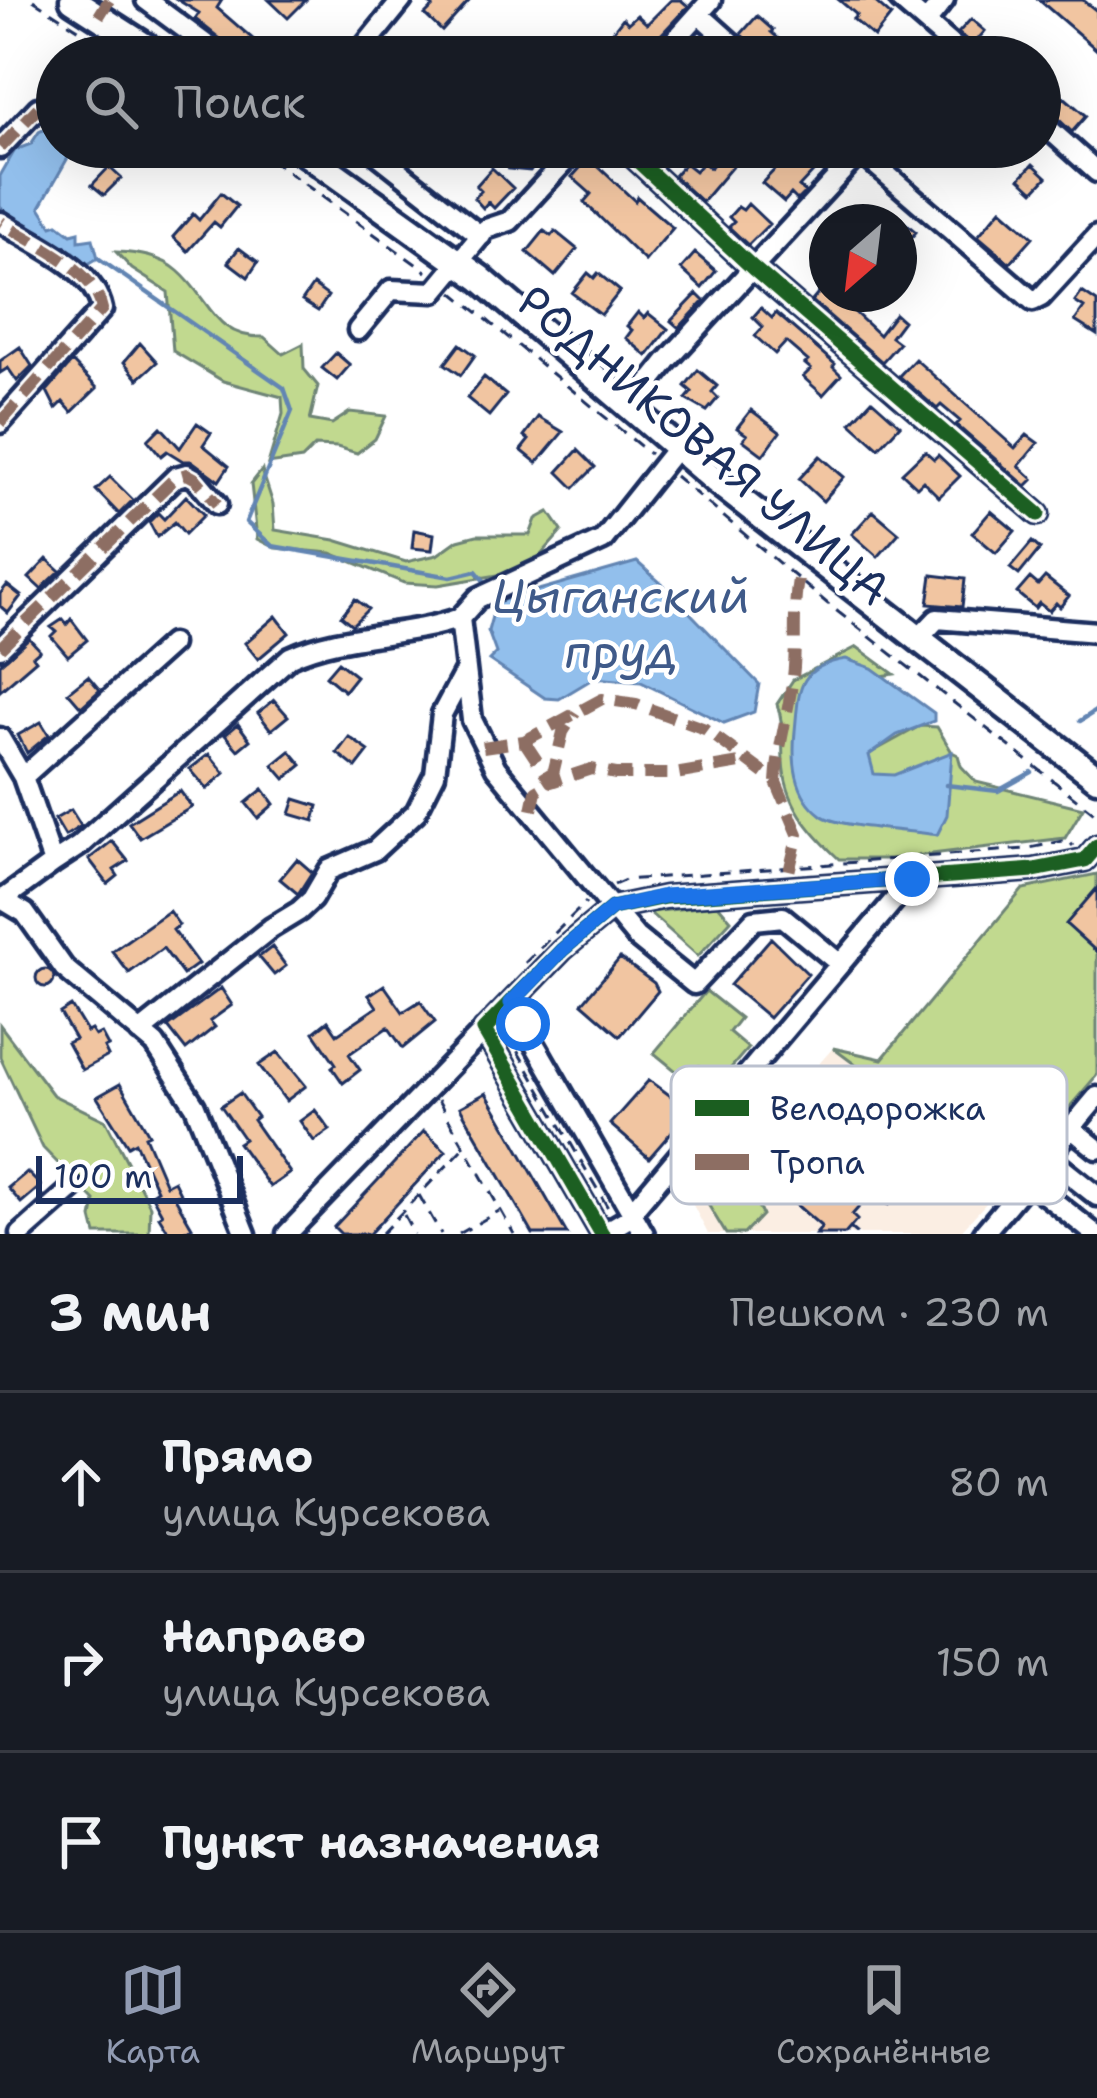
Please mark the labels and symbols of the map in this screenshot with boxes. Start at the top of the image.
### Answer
north arrow [809,204,917,312]
street label: РОДНИКОВАЯ УЛИЦА [505,271,903,619]
water label: Цыганский пруд [492,564,750,683]
route end [885,852,939,906]
route start [496,997,550,1051]
legend [671,1066,1067,1204]
text: Велодорожка [770,1086,985,1131]
text: Тропа [770,1140,865,1185]
scale bar [36,1150,243,1203]

